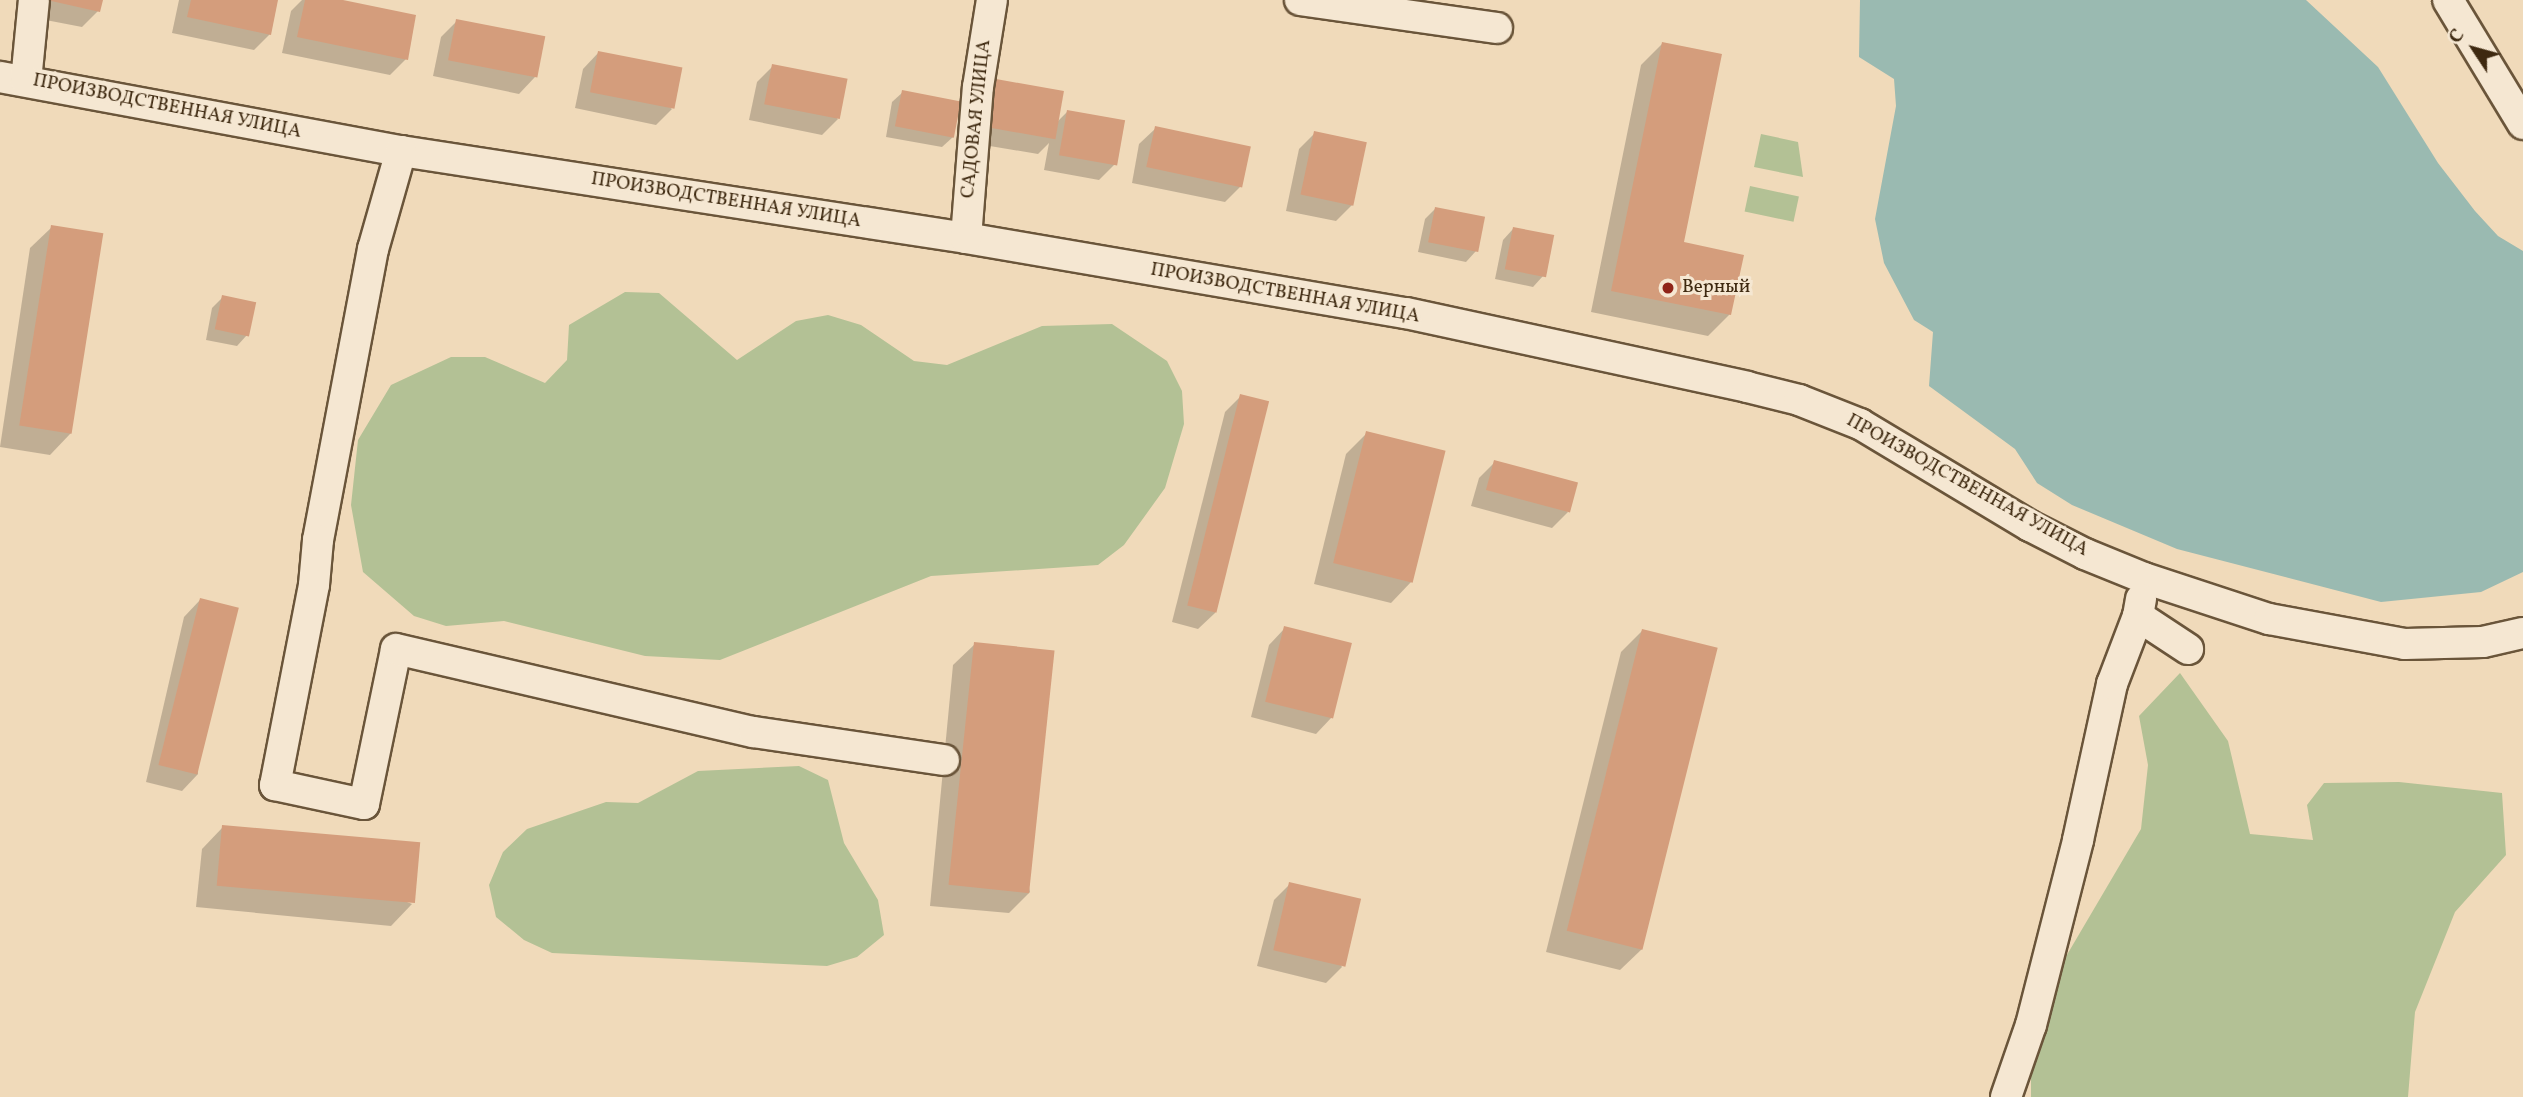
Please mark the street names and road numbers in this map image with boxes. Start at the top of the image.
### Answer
street label: САДОВАЯ УЛИЦА [957,39,997,199]
street label: ПРОИЗВОДСТВЕННАЯ УЛИЦА [31,70,303,144]
street label: ПРОИЗВОДСТВЕННАЯ УЛИЦА [589,168,863,234]
street label: ПРОИЗВОДСТВЕННАЯ УЛИЦА [1148,259,1422,329]
street label: ПРОИЗВОДСТВЕННАЯ УЛИЦА [1842,410,2092,562]

